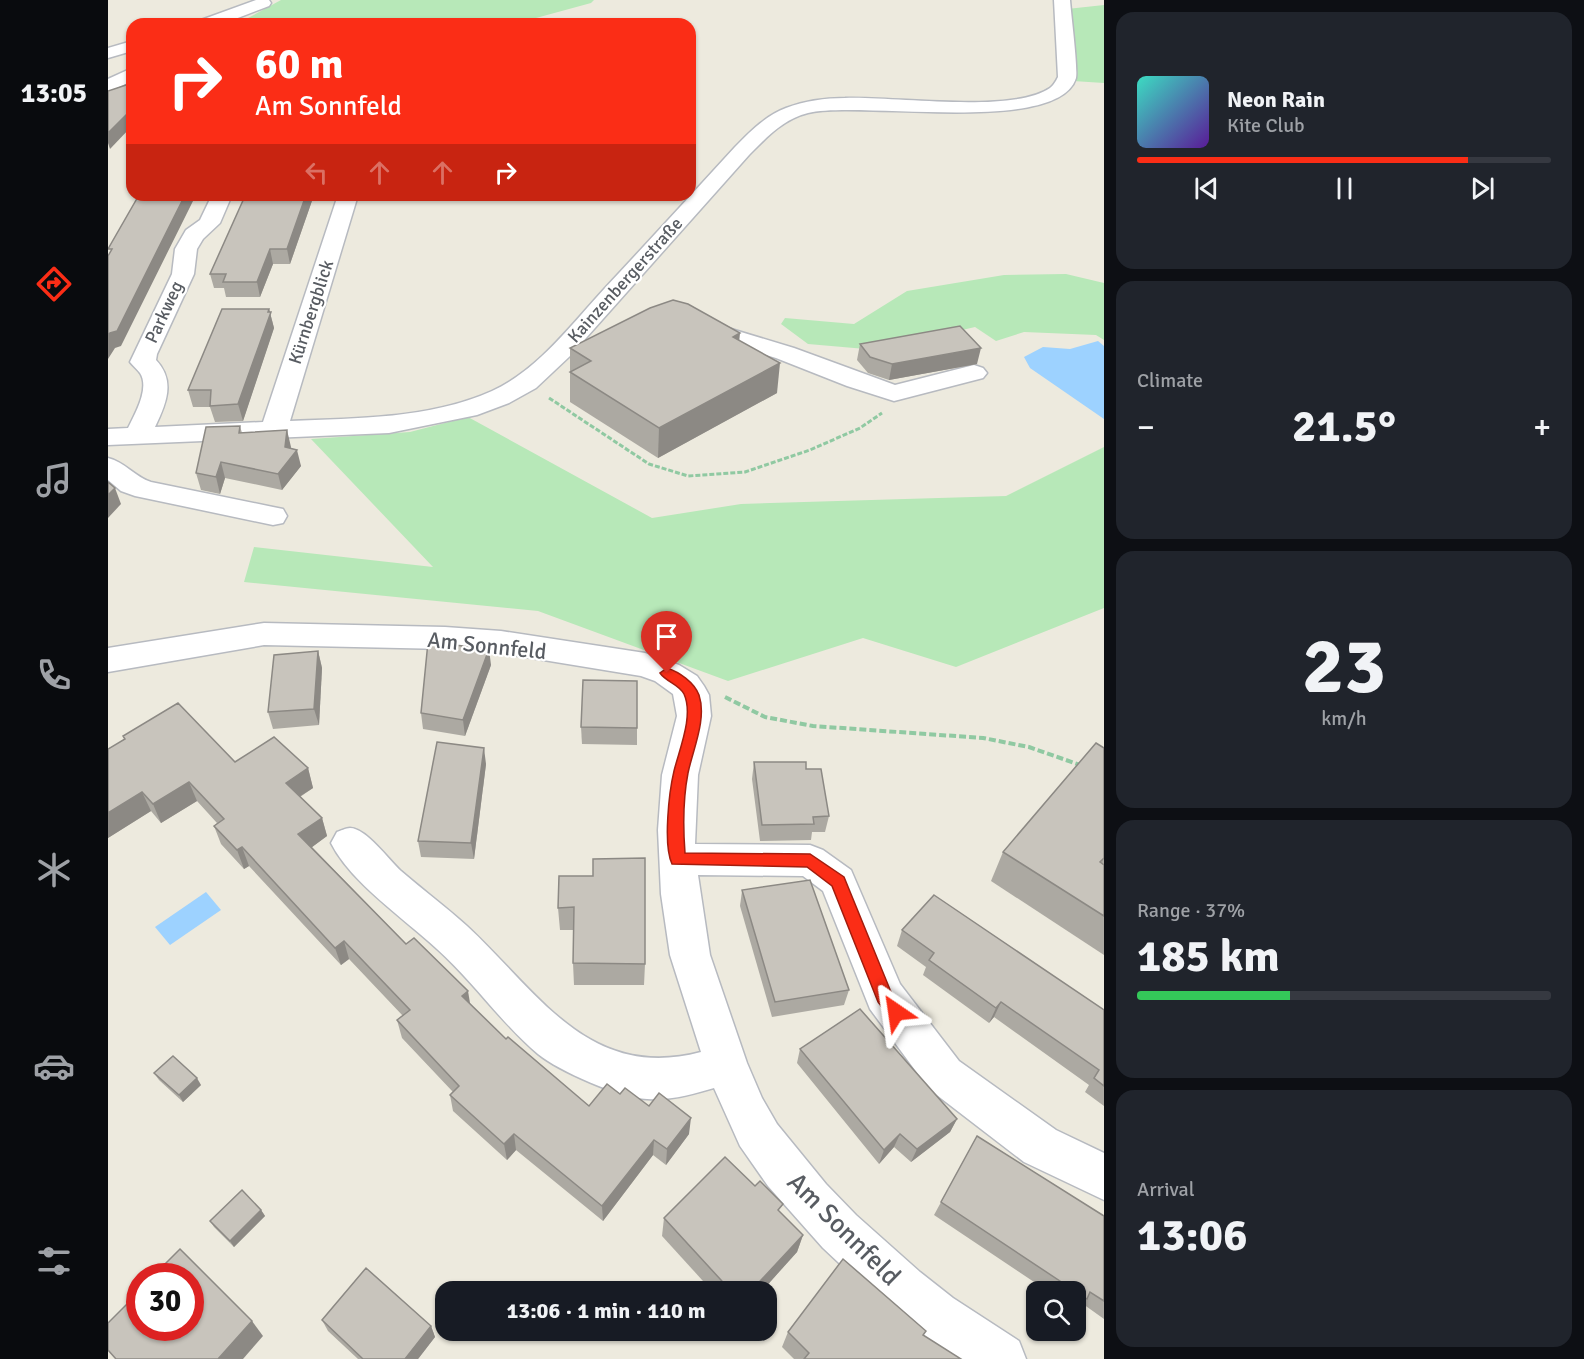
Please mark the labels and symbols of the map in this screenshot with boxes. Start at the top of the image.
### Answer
street label: Kainzenbergerstraße [563,213,687,347]
street label: Kürnbergblick [284,257,338,367]
street label: Parkweg [140,277,188,347]
pin [641,611,692,673]
street label: Am Sonnfeld [426,626,548,665]
position arrow [864,980,928,1044]
street label: Am Sonnfeld [780,1166,907,1293]
speed limit sign: 30 [126,1263,204,1341]

